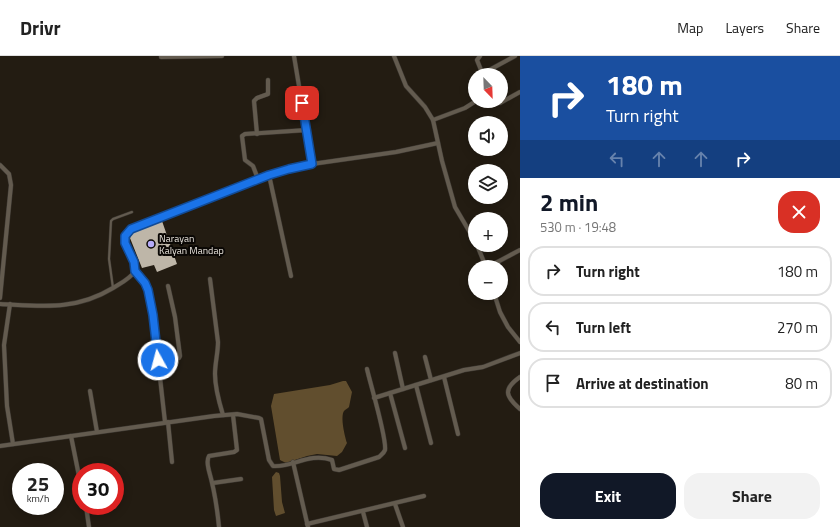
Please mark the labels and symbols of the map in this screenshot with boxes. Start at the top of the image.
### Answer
north arrow [468,68,508,108]
pin [285,86,319,120]
place label: Narayan Kalyan Mandap [159,231,224,258]
marker: Narayan Kalyan Mandap [146,239,156,249]
position arrow [137,339,179,381]
speed limit sign: 30 [72,463,124,515]

